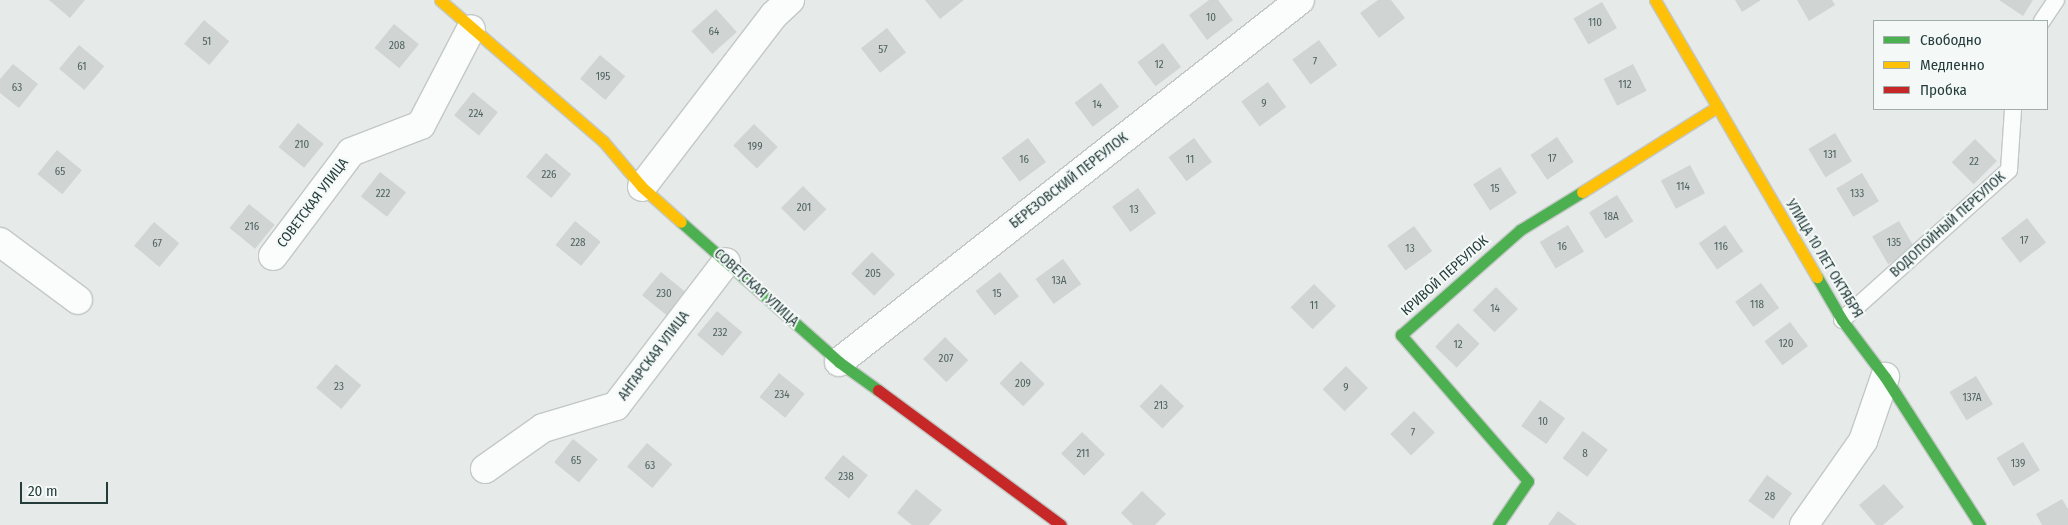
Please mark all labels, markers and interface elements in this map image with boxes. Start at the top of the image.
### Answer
house number: 10 [1206,11,1216,25]
house number: 110 [1588,16,1602,30]
legend [1873,20,2048,110]
house number: 64 [709,25,719,39]
text: Свободно [1920,31,1982,49]
house number: 51 [203,35,211,49]
house number: 208 [389,39,405,53]
house number: 57 [878,43,888,57]
house number: 7 [1313,55,1317,69]
text: Медленно [1920,56,1985,74]
house number: 12 [1154,58,1164,72]
house number: 61 [77,60,87,74]
house number: 195 [596,70,610,84]
house number: 112 [1618,78,1632,92]
house number: 63 [12,81,22,95]
text: Пробка [1920,81,1967,99]
house number: 9 [1261,97,1267,111]
house number: 14 [1092,98,1102,112]
house number: 224 [469,107,483,121]
street label: БЕРЕЗОВСКИЙ ПЕРЕУЛОК [1007,130,1131,232]
house number: 210 [295,138,309,152]
house number: 199 [748,140,762,154]
house number: 131 [1823,148,1837,162]
house number: 17 [1548,152,1556,166]
house number: 16 [1019,153,1029,167]
house number: 11 [1186,153,1194,167]
street label: СОВЕТСКАЯ УЛИЦА [274,155,352,251]
house number: 22 [1969,155,1979,169]
house number: 65 [55,165,65,179]
house number: 226 [541,168,557,182]
street label: ВОДОПОЙНЫЙ ПЕРЕУЛОК [1887,169,2009,281]
house number: 114 [1676,180,1690,194]
house number: 15 [1490,182,1500,196]
house number: 222 [376,187,390,201]
house number: 133 [1850,187,1864,201]
street label: УЛИЦА 10 ЛЕТ ОКТЯБРЯ [1782,197,1866,321]
house number: 201 [797,201,811,215]
house number: 13 [1129,203,1139,217]
house number: 18А [1603,210,1619,224]
house number: 216 [245,220,259,234]
street label: КРИВОЙ ПЕРЕУЛОК [1398,232,1492,320]
house number: 17 [2020,234,2028,248]
house number: 228 [570,236,586,250]
house number: 135 [1887,236,1901,250]
house number: 67 [152,237,162,251]
house number: 16 [1557,240,1567,254]
house number: 116 [1714,240,1728,254]
house number: 13 [1405,242,1415,256]
street label: СОВЕТСКАЯ УЛИЦА [710,246,802,330]
house number: 205 [865,267,881,281]
house number: 13А [1051,274,1067,288]
house number: 230 [656,287,672,301]
house number: 15 [992,287,1002,301]
house number: 118 [1750,298,1764,312]
house number: 11 [1310,299,1318,313]
house number: 14 [1490,302,1500,316]
street label: АНГАРСКАЯ УЛИЦА [615,308,693,404]
house number: 232 [713,326,727,340]
house number: 120 [1779,337,1793,351]
house number: 12 [1453,338,1463,352]
house number: 207 [939,352,953,366]
house number: 209 [1015,377,1031,391]
house number: 23 [334,380,344,394]
house number: 9 [1343,381,1349,395]
house number: 234 [774,388,790,402]
house number: 137А [1962,391,1982,405]
house number: 213 [1154,399,1168,413]
house number: 10 [1538,415,1548,429]
house number: 7 [1411,426,1415,440]
house number: 211 [1076,447,1090,461]
house number: 8 [1582,447,1588,461]
house number: 65 [571,454,581,468]
house number: 139 [2011,457,2025,471]
house number: 63 [645,459,655,473]
house number: 238 [838,470,854,484]
scale bar [22,472,110,504]
text: 20 m [28,482,58,500]
house number: 28 [1765,490,1775,504]

